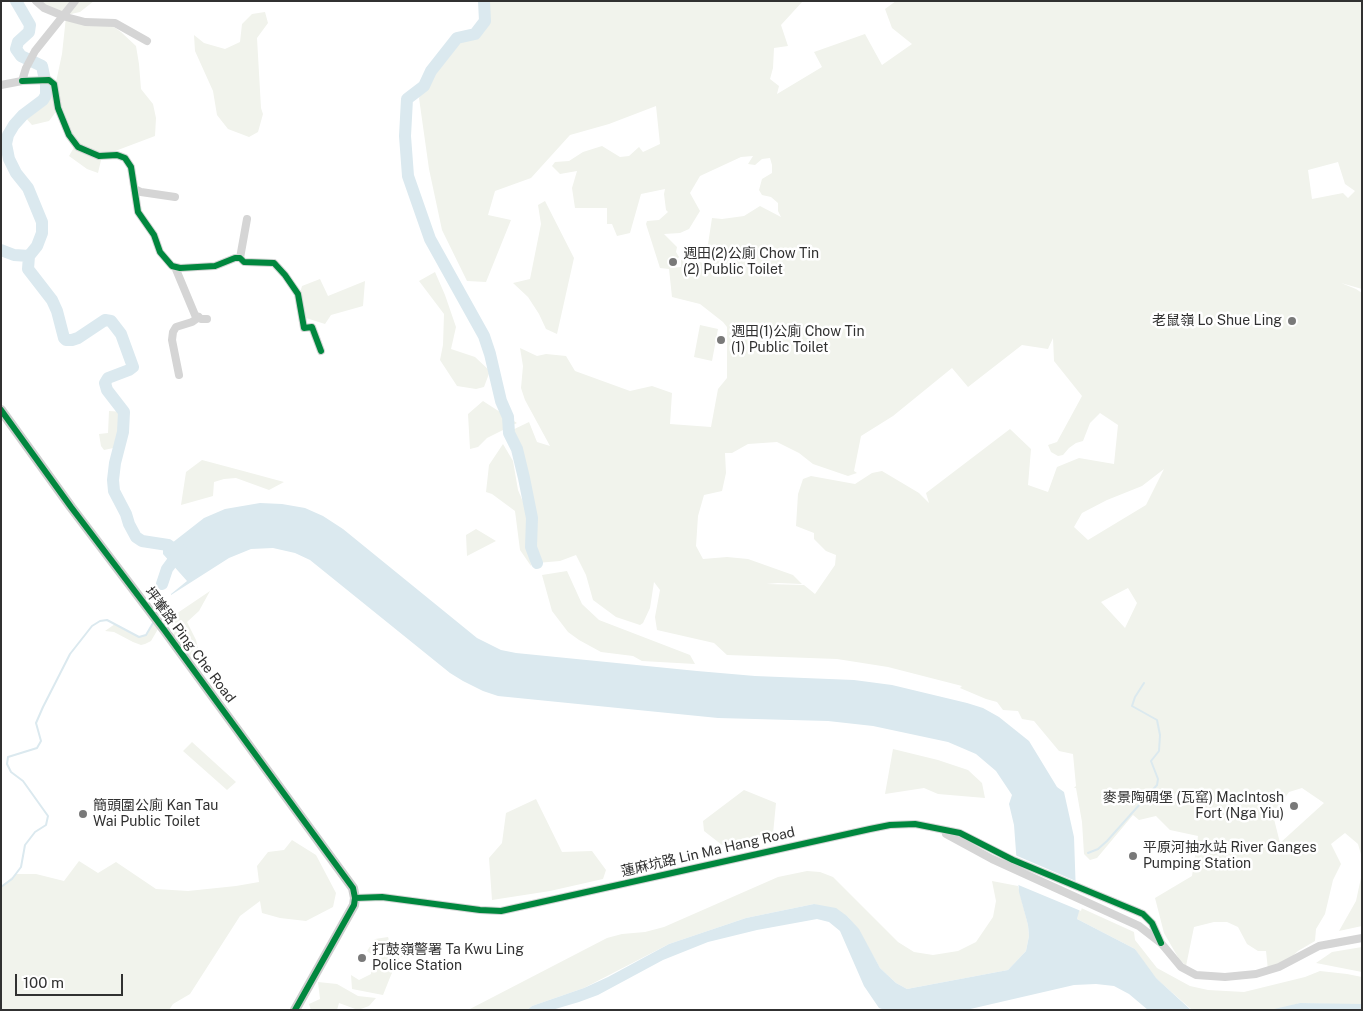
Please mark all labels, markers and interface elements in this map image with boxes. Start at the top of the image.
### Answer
place label: 週田(2)公廁 Chow Tin (2) Public Toilet [683,246,819,278]
marker: 週田(2)公廁 Chow Tin (2) Public Toilet [667,256,679,268]
place label: 老鼠嶺 Lo Shue Ling [1152,313,1282,329]
marker: 老鼠嶺 Lo Shue Ling [1286,315,1298,327]
place label: 週田(1)公廁 Chow Tin (1) Public Toilet [731,324,864,357]
marker: 週田(1)公廁 Chow Tin (1) Public Toilet [715,334,727,346]
street label: 坪輋路 Ping Che Road [141,584,239,706]
place label: 麥景陶碉堡 (瓦窰) MacIntosh Fort (Nga Yiu) [1103,790,1284,822]
place label: 簡頭圍公廁 Kan Tau Wai Public Toilet [93,798,218,830]
marker: 麥景陶碉堡 (瓦窰) MacIntosh Fort (Nga Yiu) [1288,800,1300,812]
marker: 簡頭圍公廁 Kan Tau Wai Public Toilet [77,808,89,820]
street label: 蓮麻坑路 Lin Ma Hang Road [619,824,797,880]
place label: 平原河抽水站 River Ganges Pumping Station [1143,840,1317,872]
marker: 平原河抽水站 River Ganges Pumping Station [1127,850,1139,862]
place label: 打鼓嶺警署 Ta Kwu Ling Police Station [372,942,524,974]
marker: 打鼓嶺警署 Ta Kwu Ling Police Station [356,952,368,964]
scale bar [18,964,125,996]
text: 100 m [23,974,64,991]

